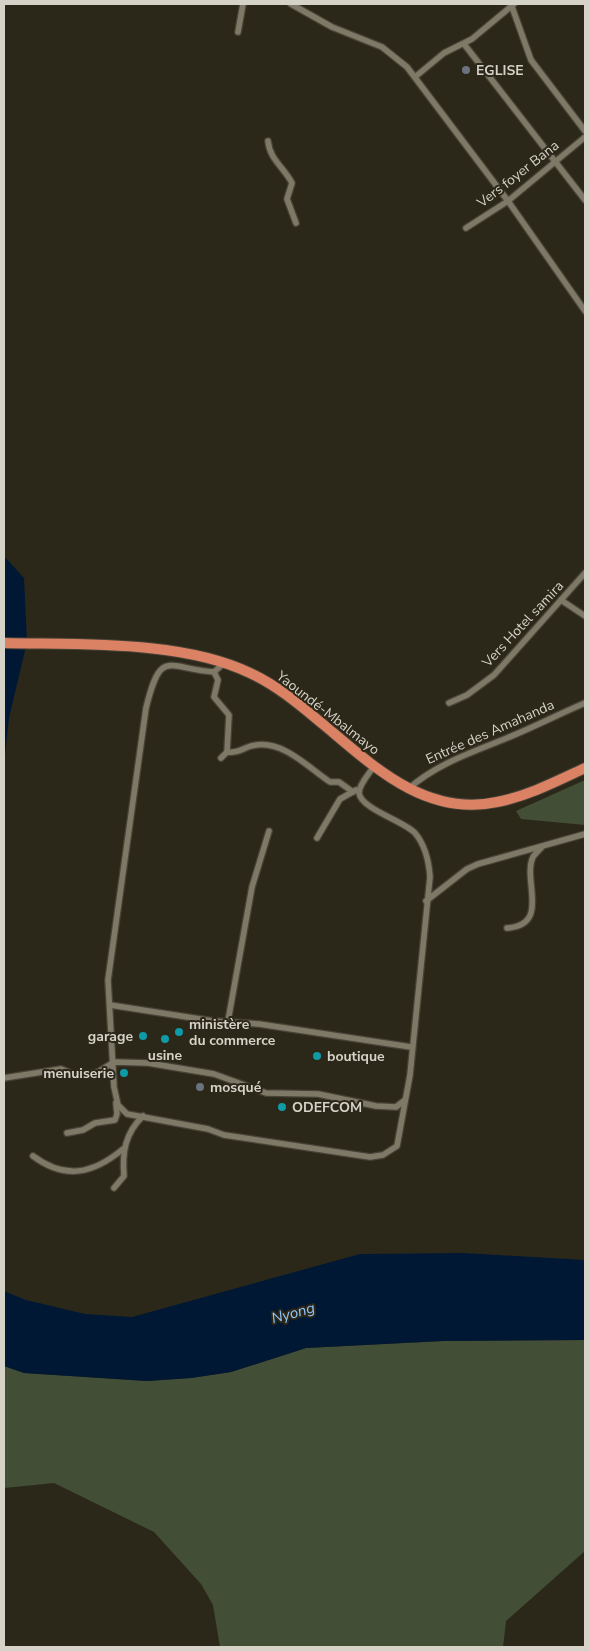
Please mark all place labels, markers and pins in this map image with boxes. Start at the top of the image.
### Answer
place label: EGLISE [476,61,524,80]
marker: EGLISE [460,64,472,76]
place label: ministère du commerce [189,1015,276,1050]
marker: ministère du commerce [173,1026,185,1038]
place label: garage [88,1027,133,1046]
marker: garage [137,1030,149,1042]
marker: usine [159,1033,171,1045]
place label: usine [148,1046,183,1065]
place label: boutique [327,1047,385,1066]
marker: boutique [311,1050,323,1062]
place label: menuiserie [43,1064,114,1083]
marker: menuiserie [118,1067,130,1079]
place label: mosqué [210,1078,262,1097]
marker: mosqué [194,1081,206,1093]
place label: ODEFCOM [292,1098,362,1117]
marker: ODEFCOM [276,1101,288,1113]

